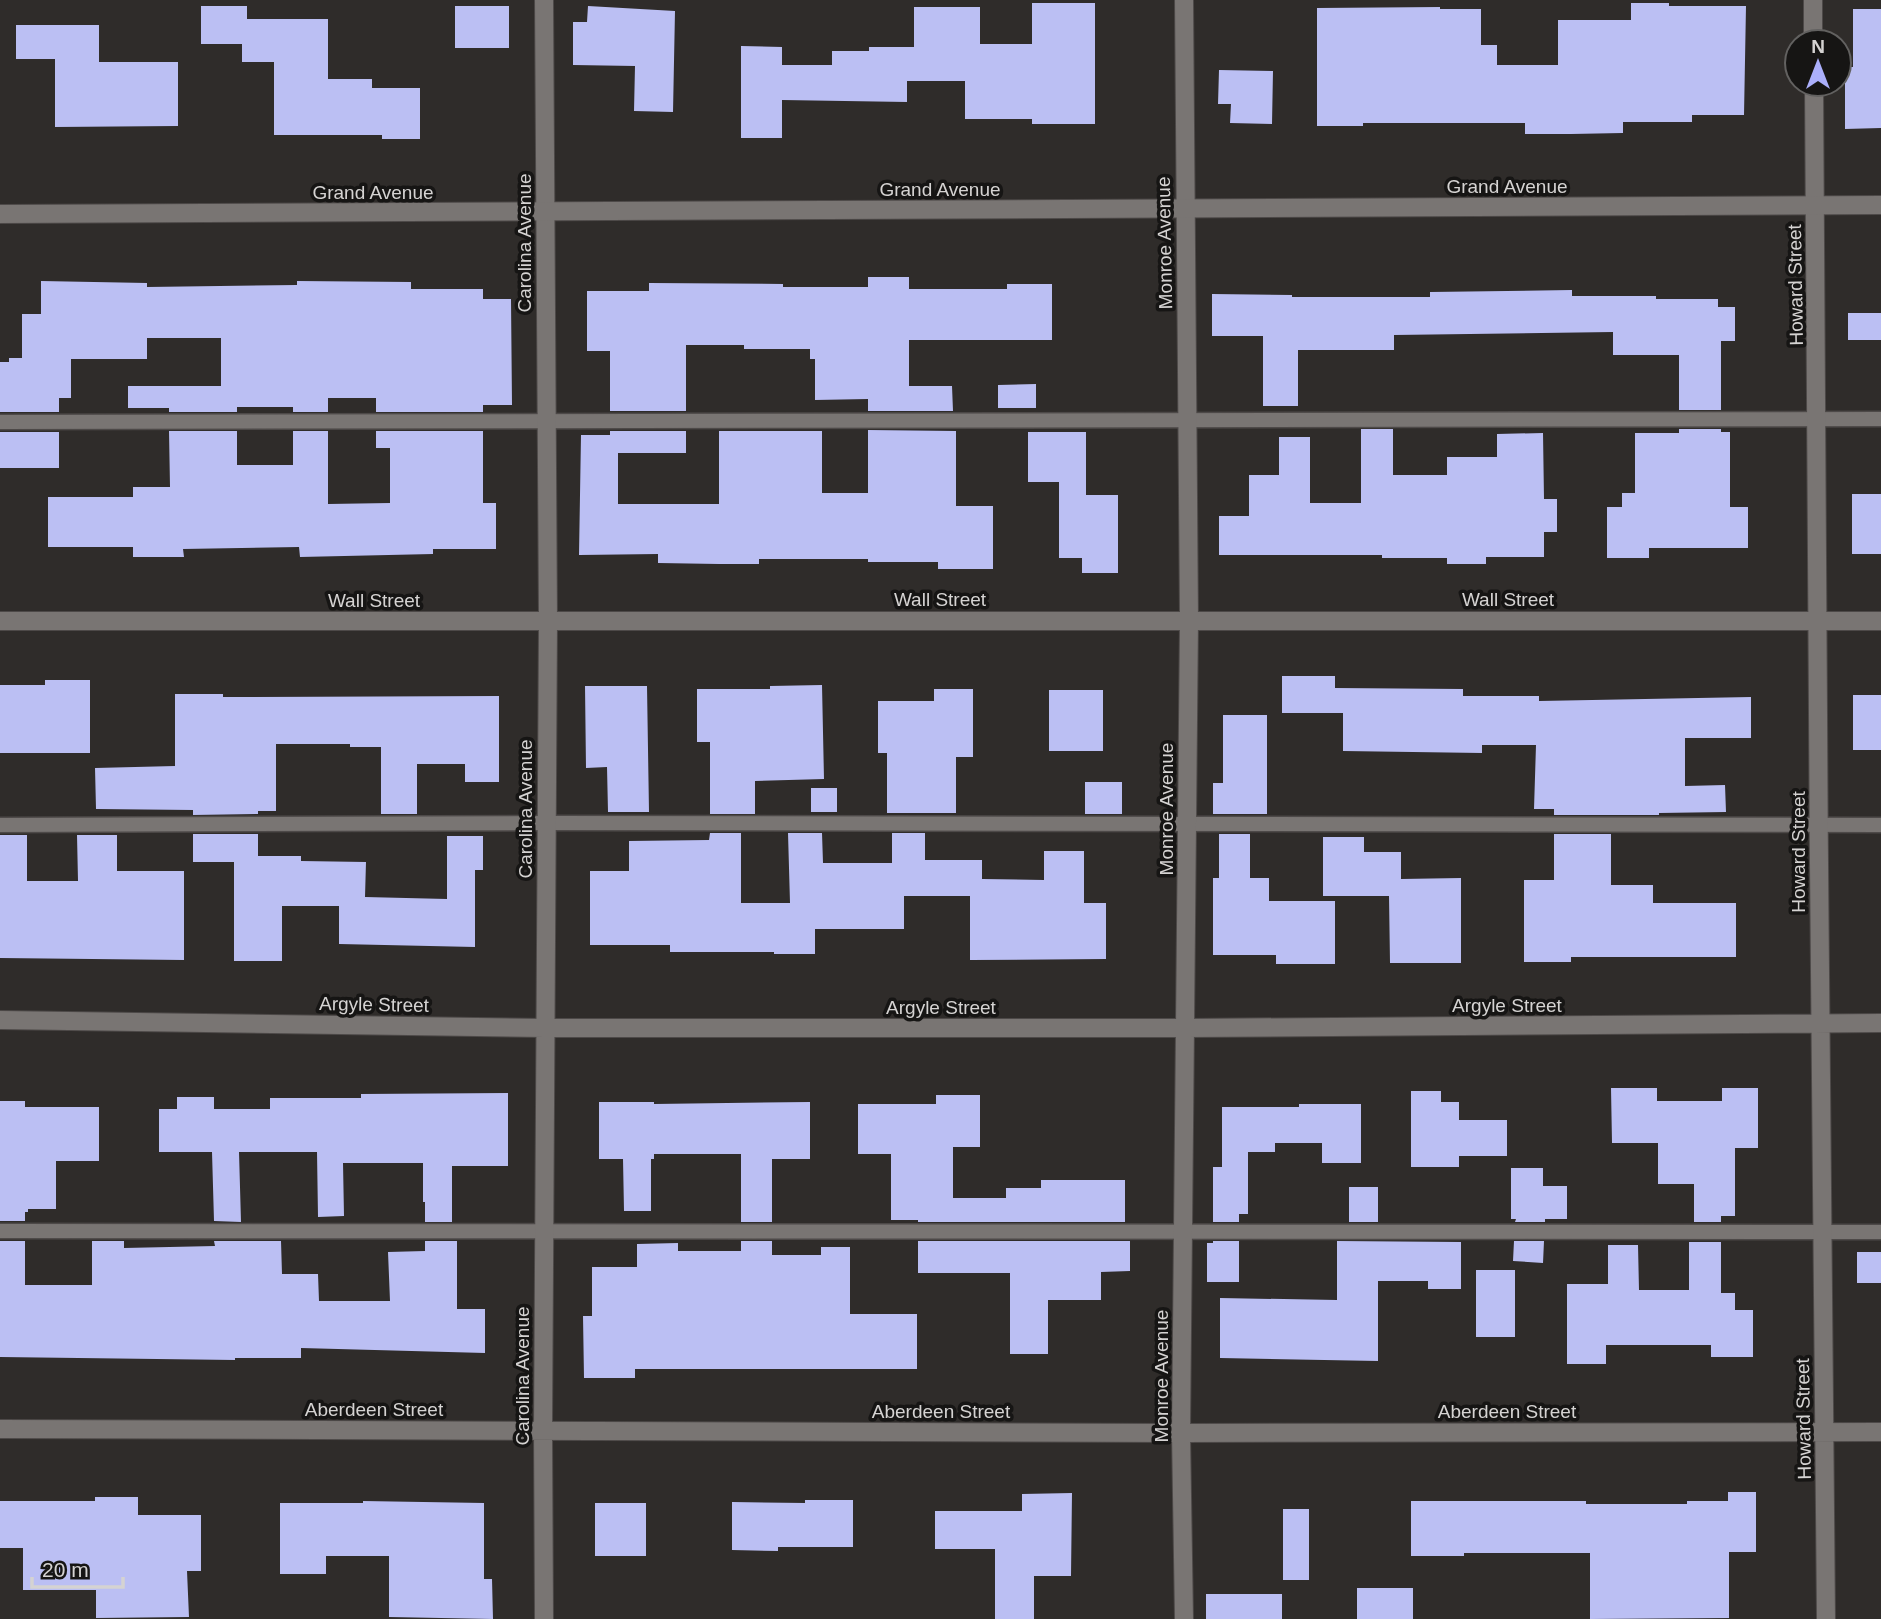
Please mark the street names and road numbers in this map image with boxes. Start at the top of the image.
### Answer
street label: Carolina Avenue [514,173,535,313]
street label: Monroe Avenue [1153,176,1176,310]
street label: Grand Avenue [1446,176,1568,197]
street label: Grand Avenue [879,179,1001,200]
street label: Grand Avenue [312,182,434,203]
street label: Howard Street [1784,223,1807,346]
street label: Wall Street [894,589,987,610]
street label: Wall Street [1462,589,1555,610]
street label: Wall Street [328,590,421,611]
street label: Carolina Avenue [515,739,536,879]
street label: Monroe Avenue [1156,743,1177,875]
street label: Howard Street [1788,791,1809,913]
street label: Argyle Street [319,993,430,1016]
street label: Argyle Street [1452,995,1563,1016]
street label: Argyle Street [886,997,997,1018]
street label: Carolina Avenue [512,1306,533,1446]
street label: Monroe Avenue [1151,1310,1172,1442]
street label: Howard Street [1792,1357,1815,1480]
street label: Aberdeen Street [305,1399,444,1420]
street label: Aberdeen Street [872,1401,1011,1422]
street label: Aberdeen Street [1438,1401,1577,1422]

